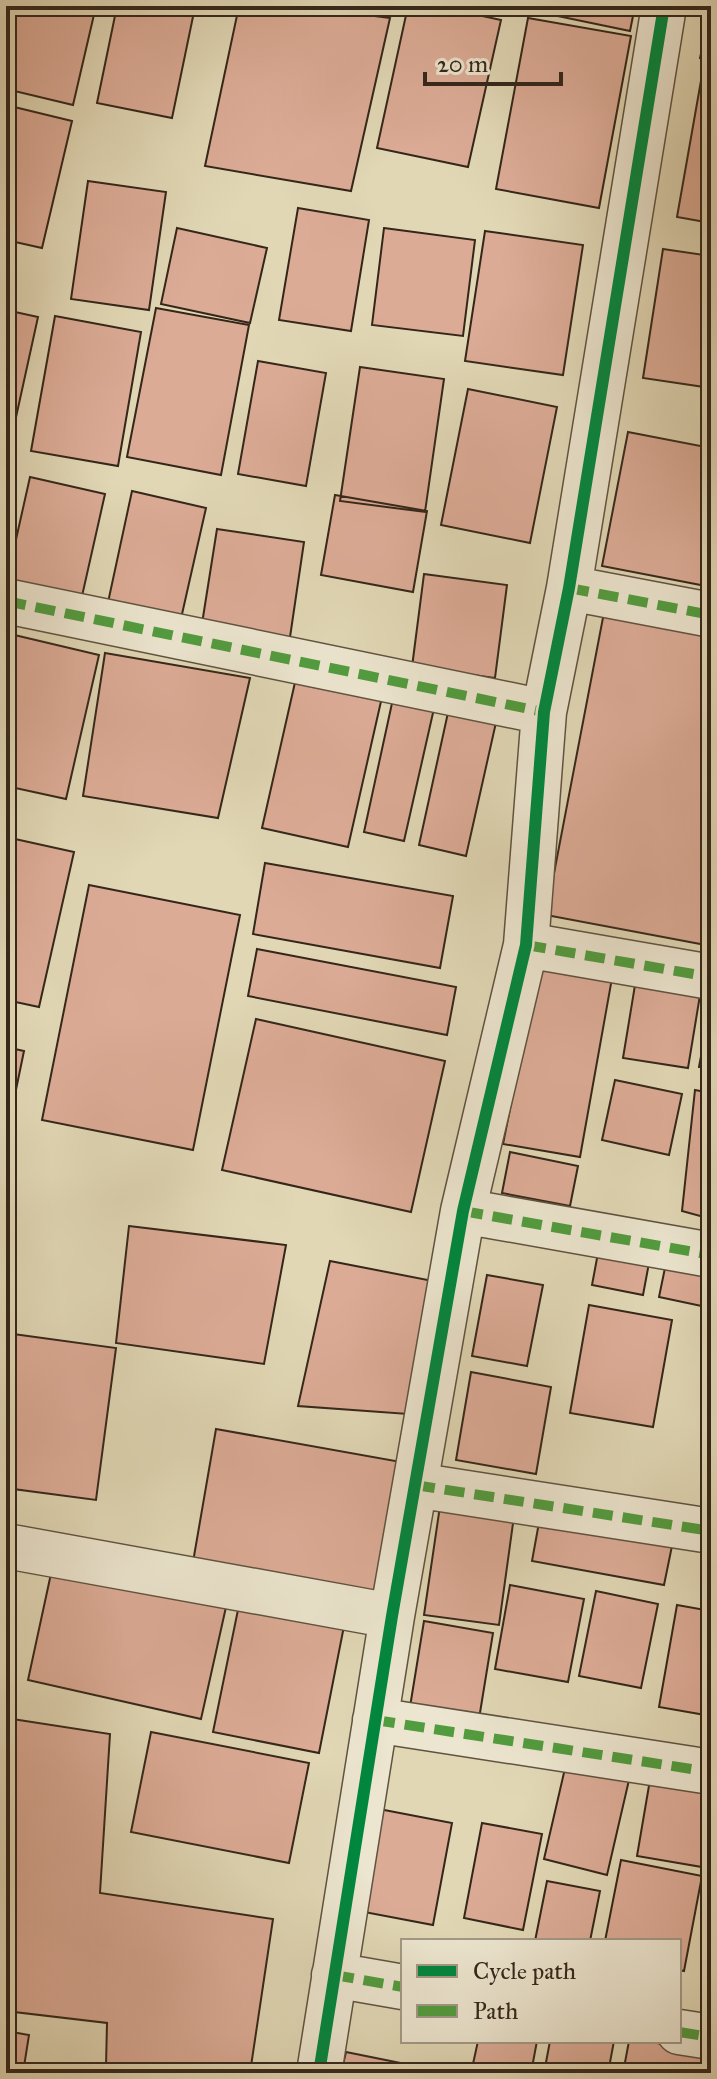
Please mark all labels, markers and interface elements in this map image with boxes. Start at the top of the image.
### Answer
scale bar [425,36,561,86]
text: 20 m [437,49,488,79]
legend [401,1939,681,2043]
text: Cycle path [473,1956,576,1986]
text: Path [473,1996,518,2026]

